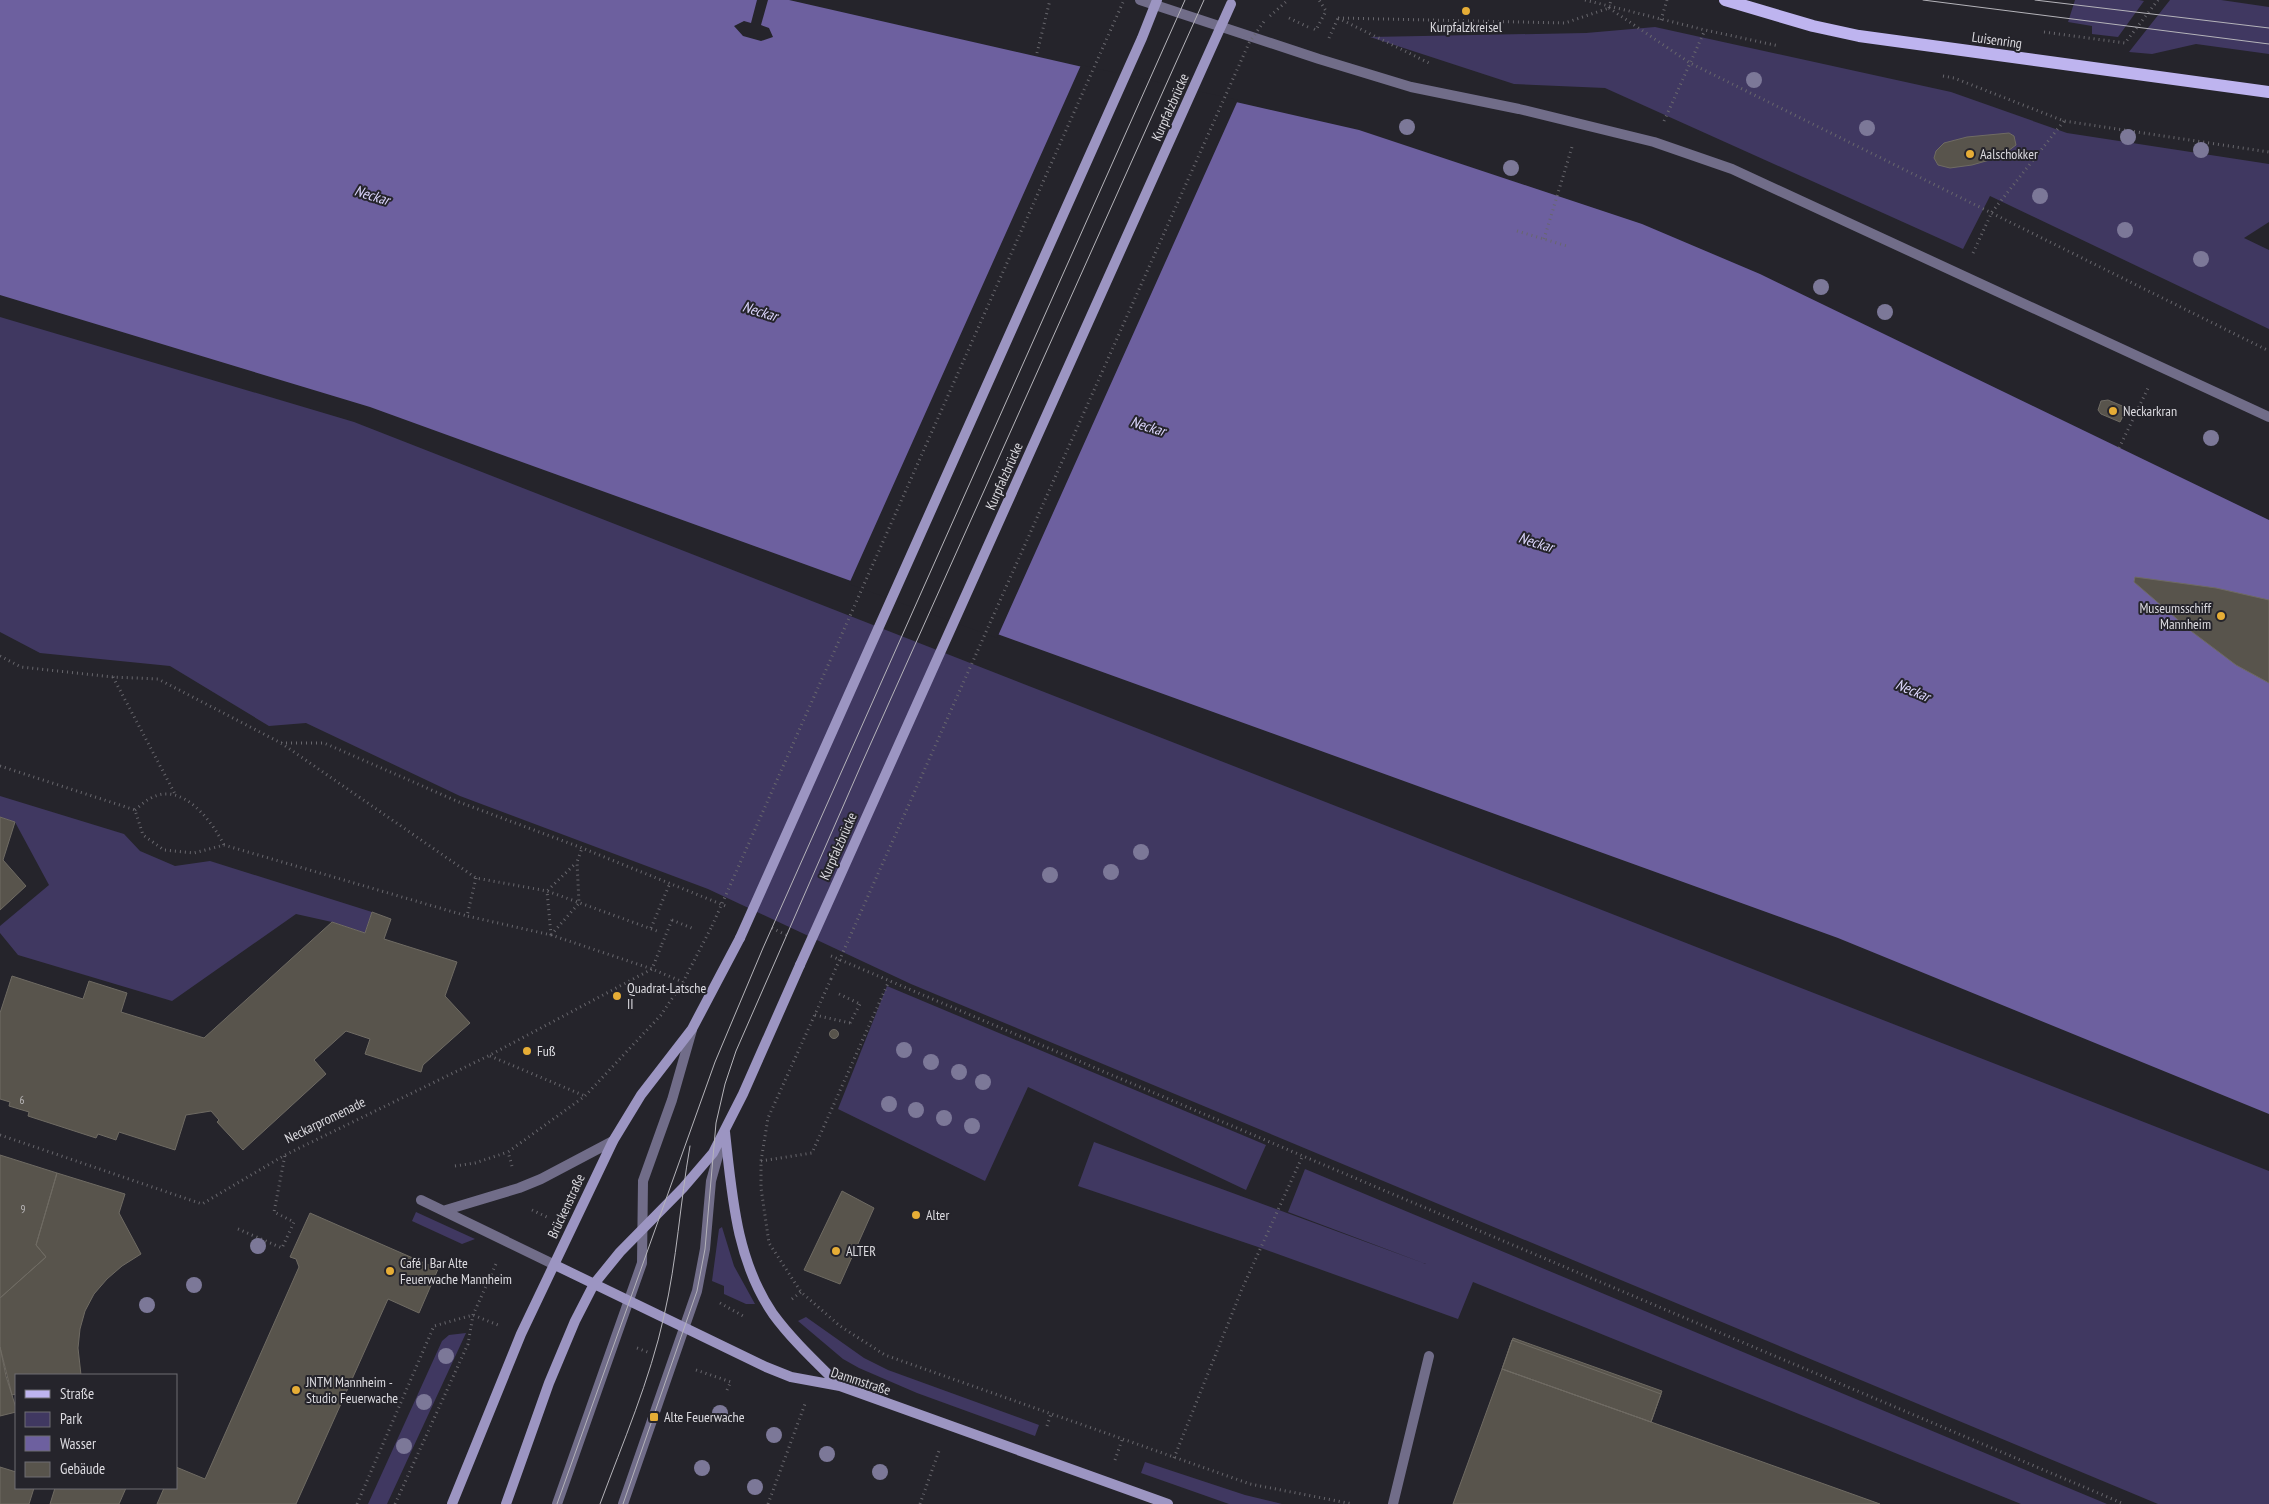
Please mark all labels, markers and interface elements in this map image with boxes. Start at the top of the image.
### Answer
marker: Kurpfalzkreisel [1460,5,1472,17]
place label: Kurpfalzkreisel [1430,18,1503,36]
street label: Luisenring [1971,28,2023,52]
street label: Kurpfalzbrücke [1147,70,1193,144]
place label: Aalschokker [1980,145,2038,163]
marker: Aalschokker [1964,148,1976,160]
water label: Neckar [352,181,394,210]
water label: Neckar [740,297,782,326]
place label: Neckarkran [2123,402,2177,420]
marker: Neckarkran [2107,405,2119,417]
water label: Neckar [1128,412,1170,441]
street label: Kurpfalzbrücke [981,439,1027,513]
water label: Neckar [1516,528,1558,557]
place label: Museumsschiff Mannheim [2139,599,2211,633]
marker: Museumsschiff Mannheim [2215,610,2227,622]
water label: Neckar [1893,674,1935,706]
street label: Kurpfalzbrücke [815,809,861,883]
place label: Quadrat-Latsche II [627,979,706,1013]
marker: Quadrat-Latsche II [611,990,623,1002]
place label: Fuß [537,1042,556,1060]
marker: Fuß [521,1045,533,1057]
house number: 6 [20,1093,25,1107]
street label: Neckarpromenade [282,1093,368,1147]
street label: Brückenstraße [543,1171,589,1241]
house number: 9 [21,1202,26,1216]
place label: Alter [926,1206,949,1224]
marker: Alter [910,1209,922,1221]
place label: ALTER [846,1242,876,1260]
marker: ALTER [830,1245,842,1257]
place label: Café | Bar Alte Feuerwache Mannheim [400,1254,512,1288]
marker: Café | Bar Alte Feuerwache Mannheim [384,1265,396,1277]
street label: Dammstraße [829,1363,893,1399]
place label: JNTM Mannheim - Studio Feuerwache [305,1373,398,1407]
legend [15,1374,178,1489]
text: Straße [60,1384,94,1403]
marker: JNTM Mannheim - Studio Feuerwache [290,1384,302,1396]
place label: Alte Feuerwache [664,1408,745,1426]
text: Park [60,1409,82,1428]
marker: Alte Feuerwache [648,1411,660,1423]
text: Wasser [60,1434,97,1453]
text: Gebäude [60,1459,105,1478]

